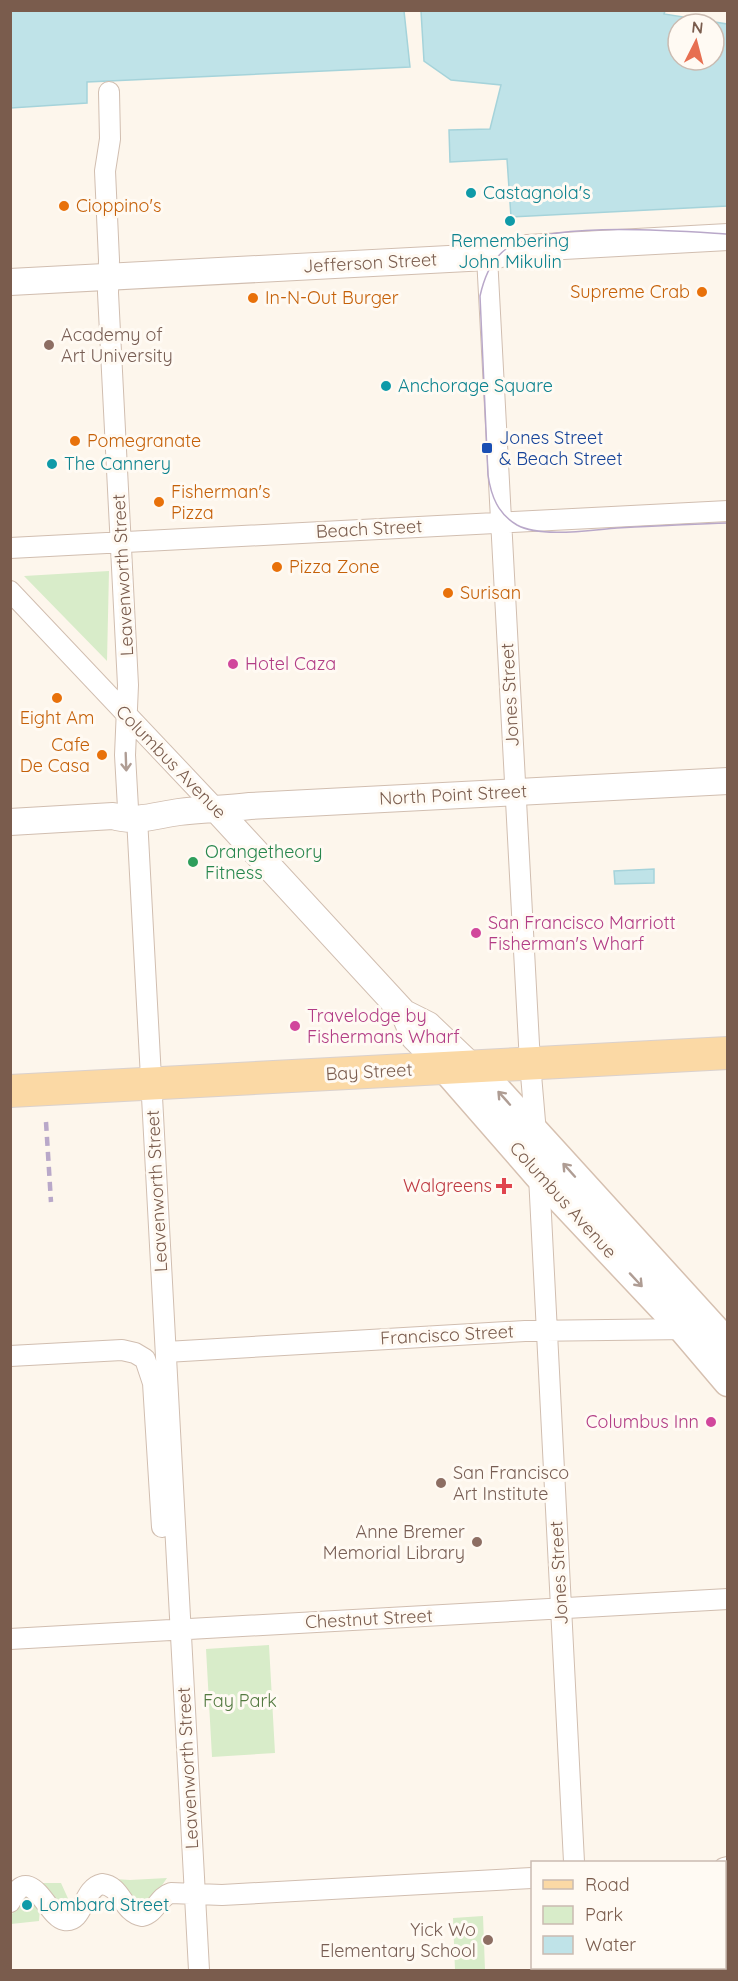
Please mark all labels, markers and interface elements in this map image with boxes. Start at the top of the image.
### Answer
north arrow [666,12,726,72]
text: N [691,17,704,38]
place label: Castagnola's [483,181,591,204]
marker: Castagnola's [464,186,478,200]
place label: Cioppino's [76,194,161,217]
marker: Cioppino's [57,199,71,213]
marker: Remembering John Mikulin [503,214,517,228]
place label: Remembering John Mikulin [451,229,569,273]
street label: Jefferson Street [302,248,438,278]
place label: Supreme Crab [570,280,690,303]
marker: Supreme Crab [695,285,709,299]
place label: In-N-Out Burger [265,286,399,309]
marker: In-N-Out Burger [246,291,260,305]
place label: Academy of Art University [61,323,173,367]
marker: Academy of Art University [42,338,56,352]
place label: Anchorage Square [398,374,553,397]
marker: Anchorage Square [379,379,393,393]
place label: Jones Street & Beach Street [499,426,623,470]
place label: Pomegranate [87,429,201,452]
marker: Pomegranate [68,434,82,448]
marker: Jones Street & Beach Street [480,441,494,455]
place label: The Cannery [64,452,171,475]
marker: The Cannery [45,457,59,471]
place label: Fisherman's Pizza [171,480,270,524]
street label: Leavenworth Street [107,493,138,657]
marker: Fisherman's Pizza [152,495,166,509]
street label: Beach Street [315,514,423,543]
place label: Pizza Zone [289,555,380,578]
marker: Pizza Zone [270,560,284,574]
place label: Surisan [460,581,521,604]
marker: Surisan [441,586,455,600]
street label: Jones Street [495,642,524,748]
place label: Hotel Caza [245,652,336,675]
marker: Hotel Caza [226,657,240,671]
marker: Eight Am [50,691,64,705]
street label: Columbus Avenue [111,700,232,823]
place label: Eight Am [20,706,94,729]
place label: Cafe De Casa [20,733,90,777]
marker: Cafe De Casa [95,748,109,762]
one-way arrow [120,752,131,772]
street label: North Point Street [378,779,527,810]
place label: Orangetheory Fitness [205,840,322,884]
marker: Orangetheory Fitness [186,855,200,869]
place label: San Francisco Marriott Fisherman's Wharf [488,911,676,955]
marker: San Francisco Marriott Fisherman's Wharf [469,926,483,940]
place label: Travelodge by Fishermans Wharf [307,1004,460,1048]
marker: Travelodge by Fishermans Wharf [288,1019,302,1033]
street label: Bay Street [325,1058,413,1085]
one-way arrow [497,1091,511,1106]
street label: Leavenworth Street [141,1109,172,1273]
street label: Columbus Avenue [505,1136,622,1263]
one-way arrow [562,1162,576,1177]
place label: Walgreens [403,1174,492,1197]
marker: Walgreens [497,1179,511,1193]
one-way arrow [629,1272,643,1287]
street label: Francisco Street [379,1320,514,1349]
place label: Columbus Inn [586,1410,699,1433]
marker: Columbus Inn [704,1415,718,1429]
place label: San Francisco Art Institute [453,1461,569,1505]
marker: San Francisco Art Institute [434,1476,448,1490]
place label: Anne Bremer Memorial Library [323,1520,465,1564]
street label: Jones Street [544,1520,573,1626]
marker: Anne Bremer Memorial Library [470,1535,484,1549]
street label: Chestnut Street [305,1604,433,1633]
street label: Leavenworth Street [172,1686,203,1850]
park label: Fay Park [203,1689,277,1712]
legend [531,1861,726,1969]
text: Road [585,1873,630,1896]
place label: Lombard Street [39,1893,169,1916]
marker: Lombard Street [20,1898,34,1912]
text: Park [585,1903,623,1926]
place label: Yick Wo Elementary School [320,1918,476,1962]
marker: Yick Wo Elementary School [481,1933,495,1947]
text: Water [585,1933,636,1956]

